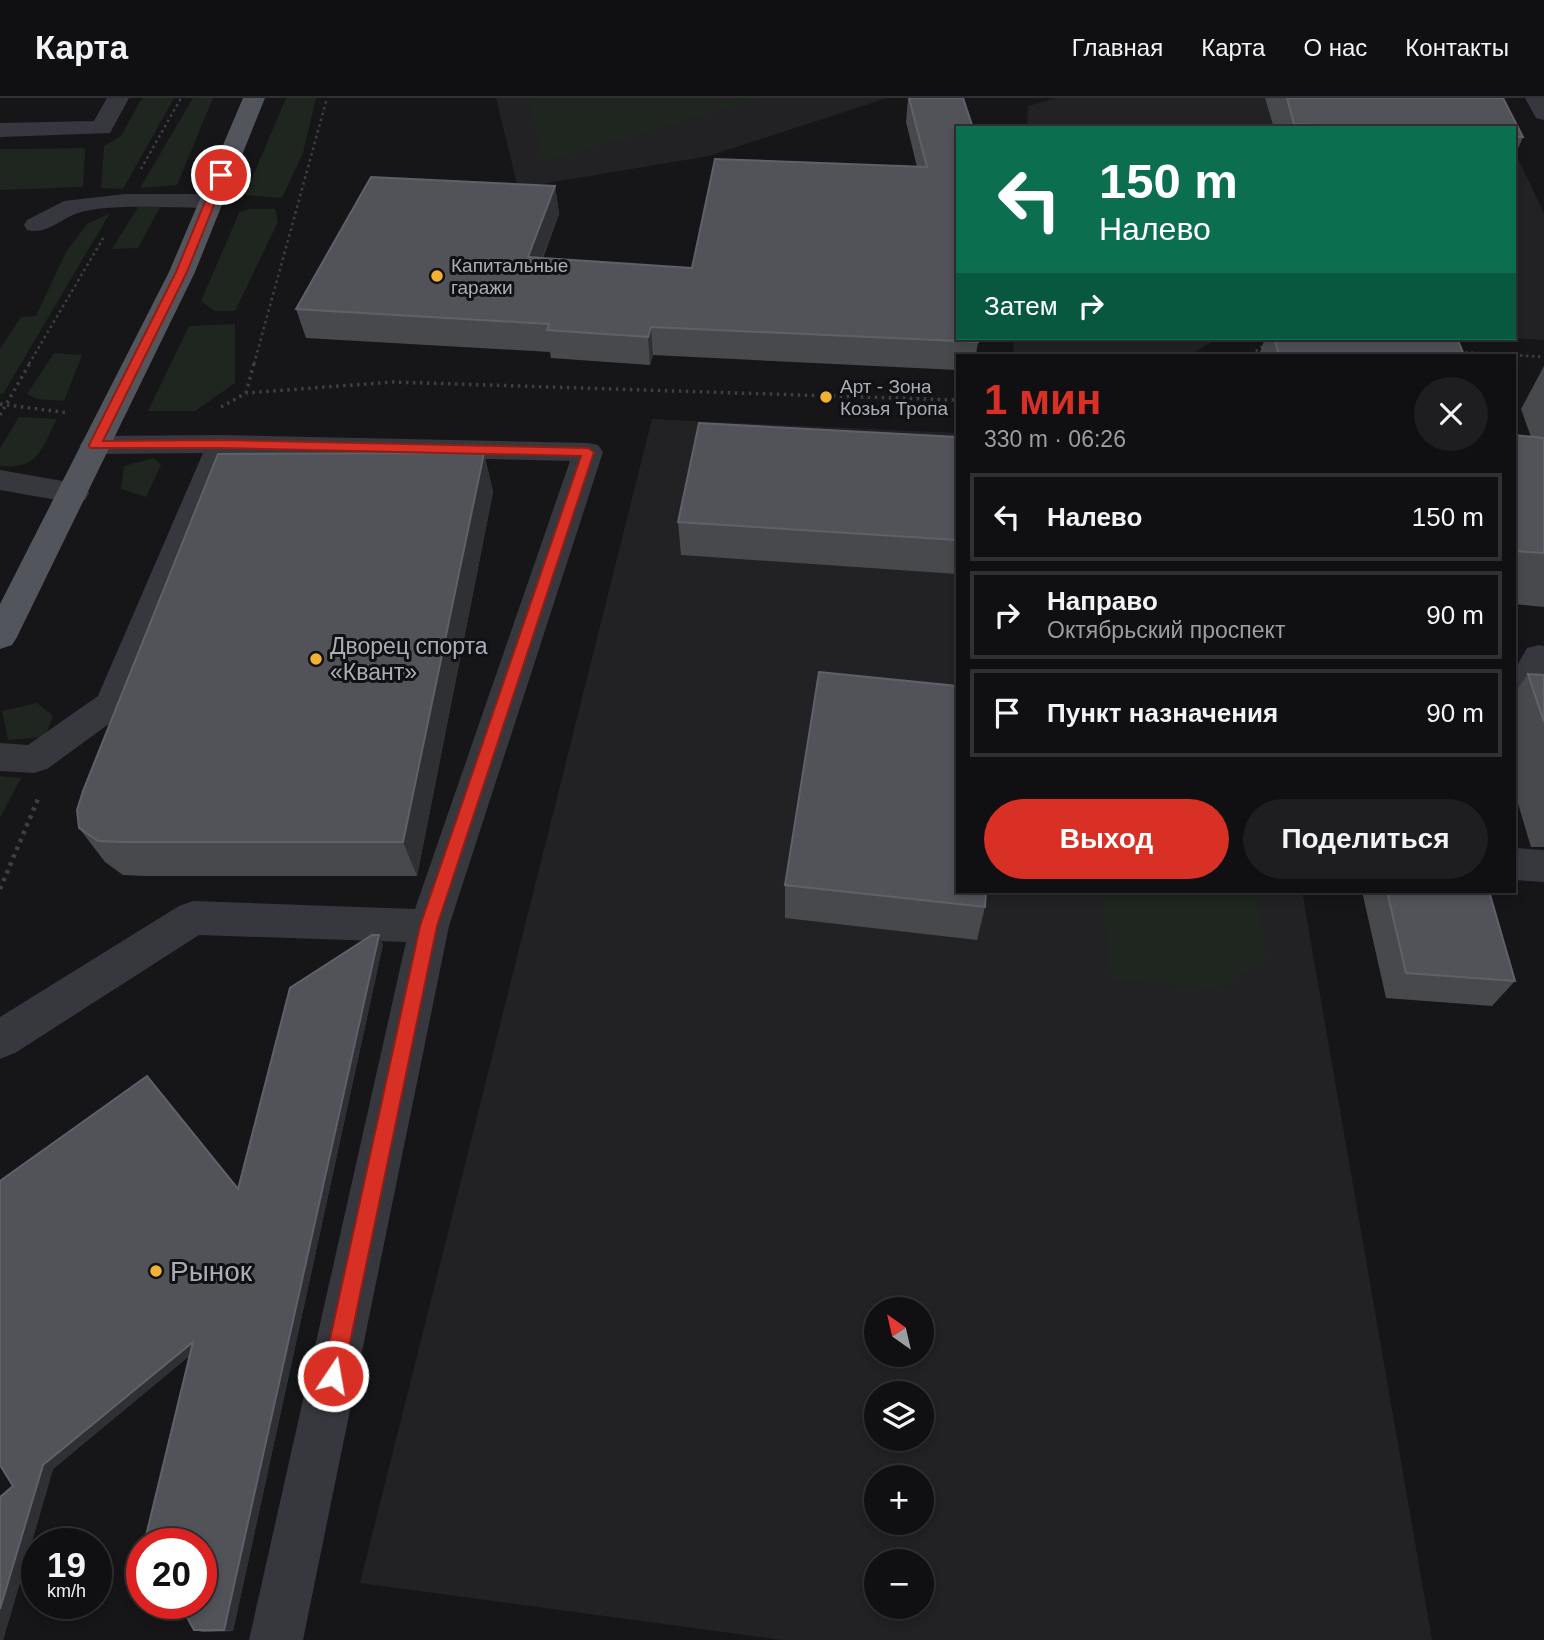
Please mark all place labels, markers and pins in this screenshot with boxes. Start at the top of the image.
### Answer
pin [191,145,251,205]
place label: Капитальные гаражи [451,255,568,298]
marker: Капитальные гаражи [429,268,445,284]
place label: Арт - Зона Козья Тропа [840,376,949,419]
marker: Арт - Зона Козья Тропа [818,389,834,405]
place label: Дворец спорта «Квант» [330,633,488,685]
marker: Дворец спорта «Квант» [308,651,324,667]
place label: Рынок [170,1256,253,1287]
marker: Рынок [148,1263,164,1279]

